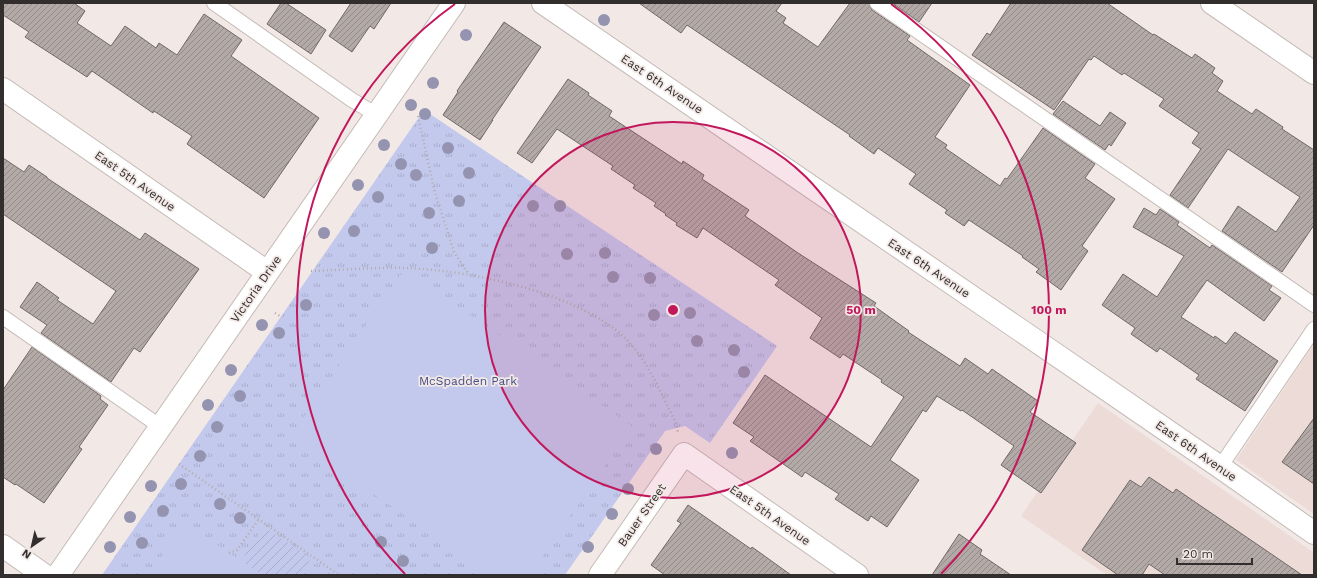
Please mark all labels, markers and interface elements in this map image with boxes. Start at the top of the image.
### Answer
street label: East 6th Avenue [618,51,706,117]
street label: East 5th Avenue [92,148,178,214]
street label: East 6th Avenue [885,235,973,301]
street label: Victoria Drive [228,253,284,325]
centre of rings [666,303,680,317]
text: 50 m [846,303,876,317]
text: 100 m [1031,303,1067,317]
park label: McSpadden Park [419,374,517,388]
street label: East 6th Avenue [1153,418,1239,484]
street label: Bauer Street [615,481,669,549]
street label: East 5th Avenue [727,482,813,548]
north arrow [12,526,52,566]
scale bar [1177,540,1252,566]
text: N [20,546,34,562]
text: 20 m [1183,547,1213,561]

